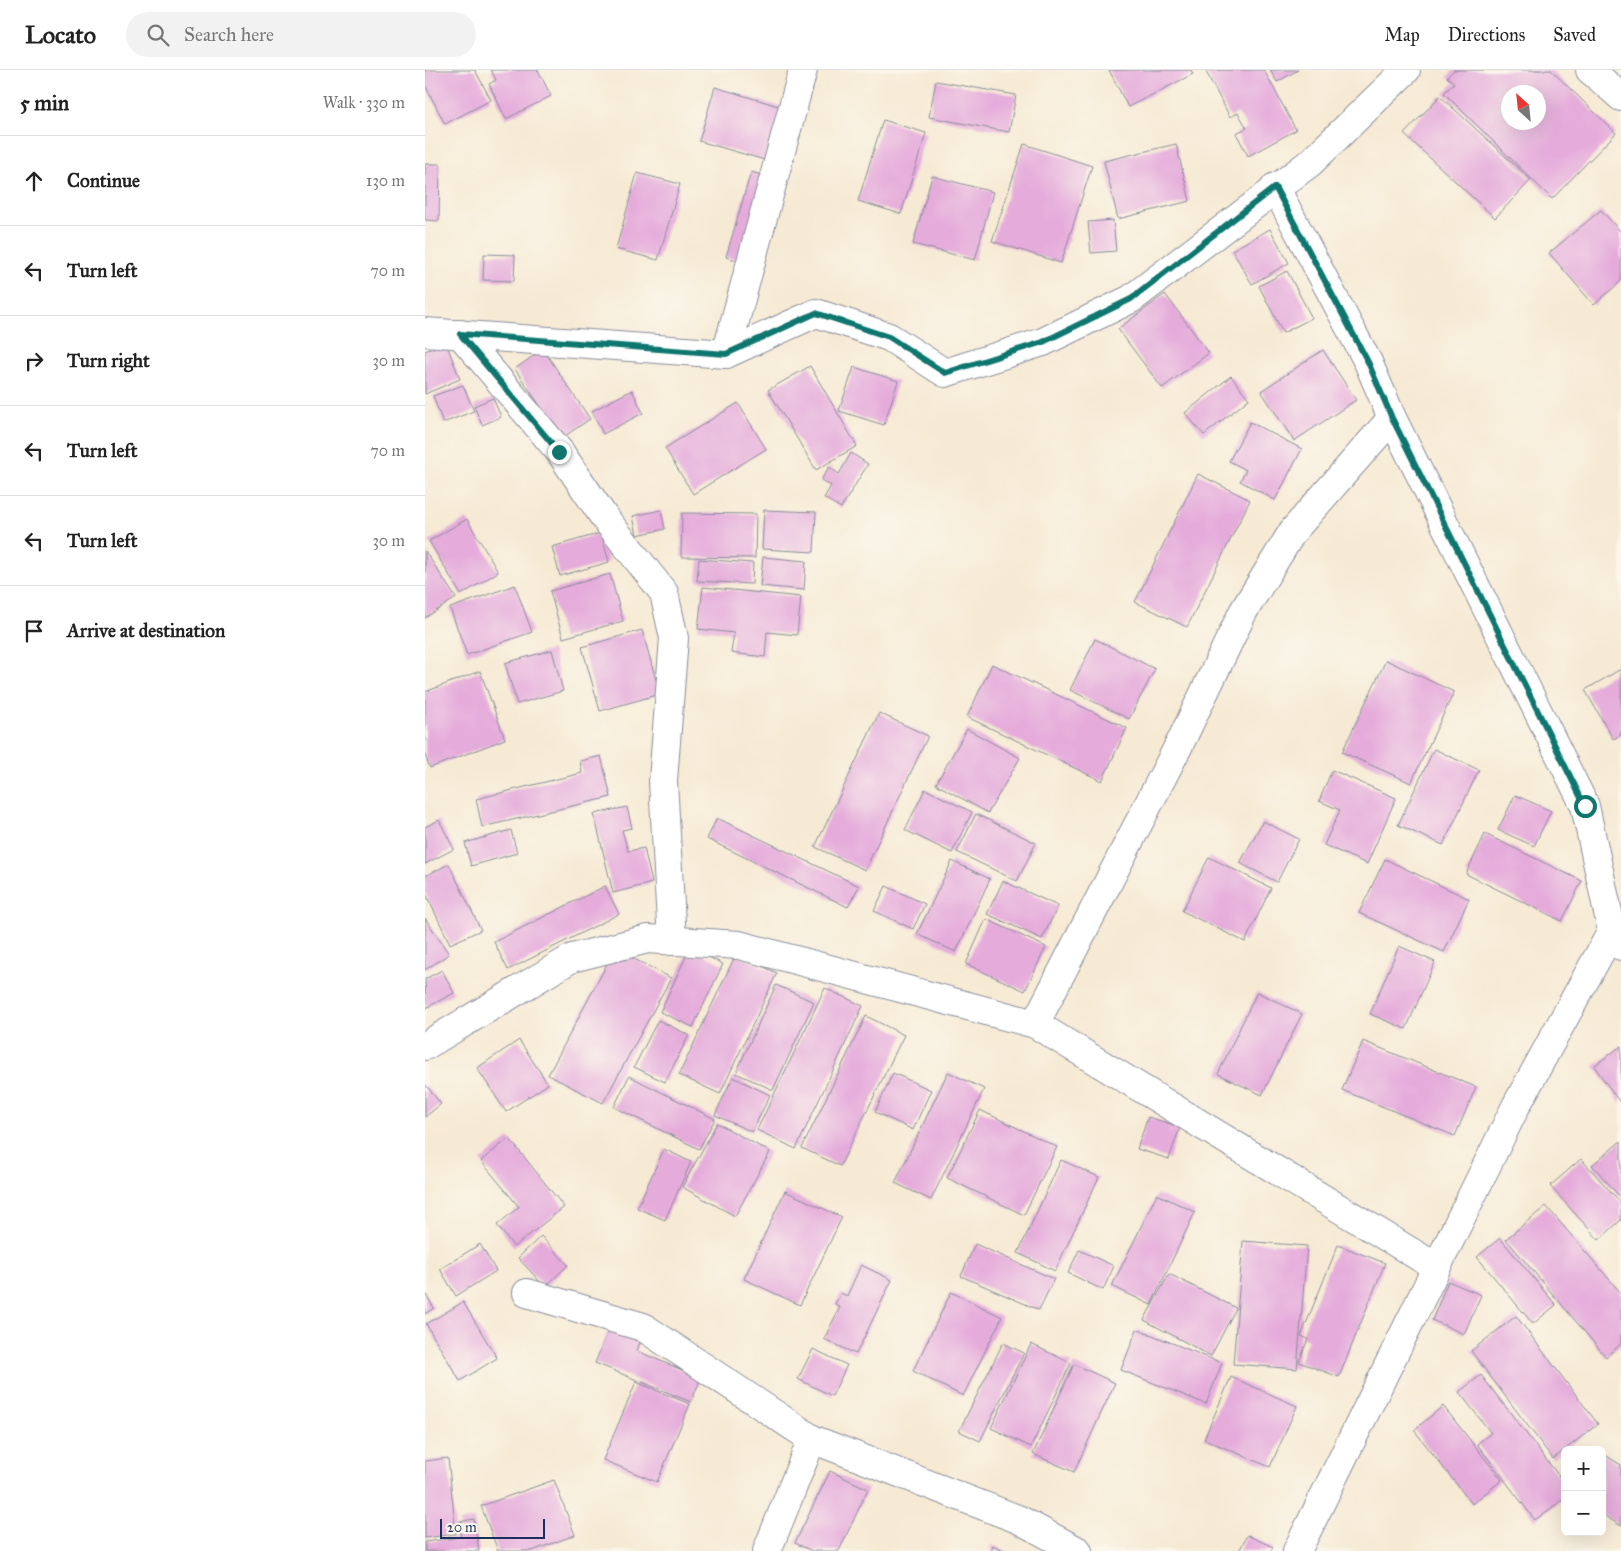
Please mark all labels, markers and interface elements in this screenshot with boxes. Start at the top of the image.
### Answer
search box [126,12,476,57]
text: Locato [25,20,96,50]
icon: search [144,21,172,49]
text: Search here [184,23,274,46]
text: Map [1384,24,1420,46]
text: Directions [1448,24,1525,46]
text: Saved [1553,24,1596,46]
north arrow [1501,85,1546,130]
text: 5 min [20,90,69,116]
text: Walk · 330 m [323,93,405,112]
icon: ahead [20,167,48,195]
text: Continue [67,169,140,192]
text: 130 m [366,171,405,190]
icon: left [20,257,48,285]
text: Turn left [67,259,137,282]
text: 70 m [370,261,405,280]
icon: right [20,347,48,375]
text: Turn right [67,349,150,372]
text: 30 m [372,351,405,370]
icon: left [20,437,48,465]
text: Turn left [67,439,137,462]
text: 70 m [370,441,405,460]
route end [548,441,571,464]
icon: left [20,527,48,555]
text: Turn left [67,529,137,552]
text: 30 m [372,531,405,550]
icon: arrive [20,617,48,645]
text: Arrive at destination [67,619,225,642]
route start [1574,795,1597,818]
map controls [1561,1446,1606,1536]
button: + [1561,1446,1606,1491]
button: − [1561,1491,1606,1536]
scale bar [440,1516,545,1539]
text: 20 m [447,1519,477,1536]

